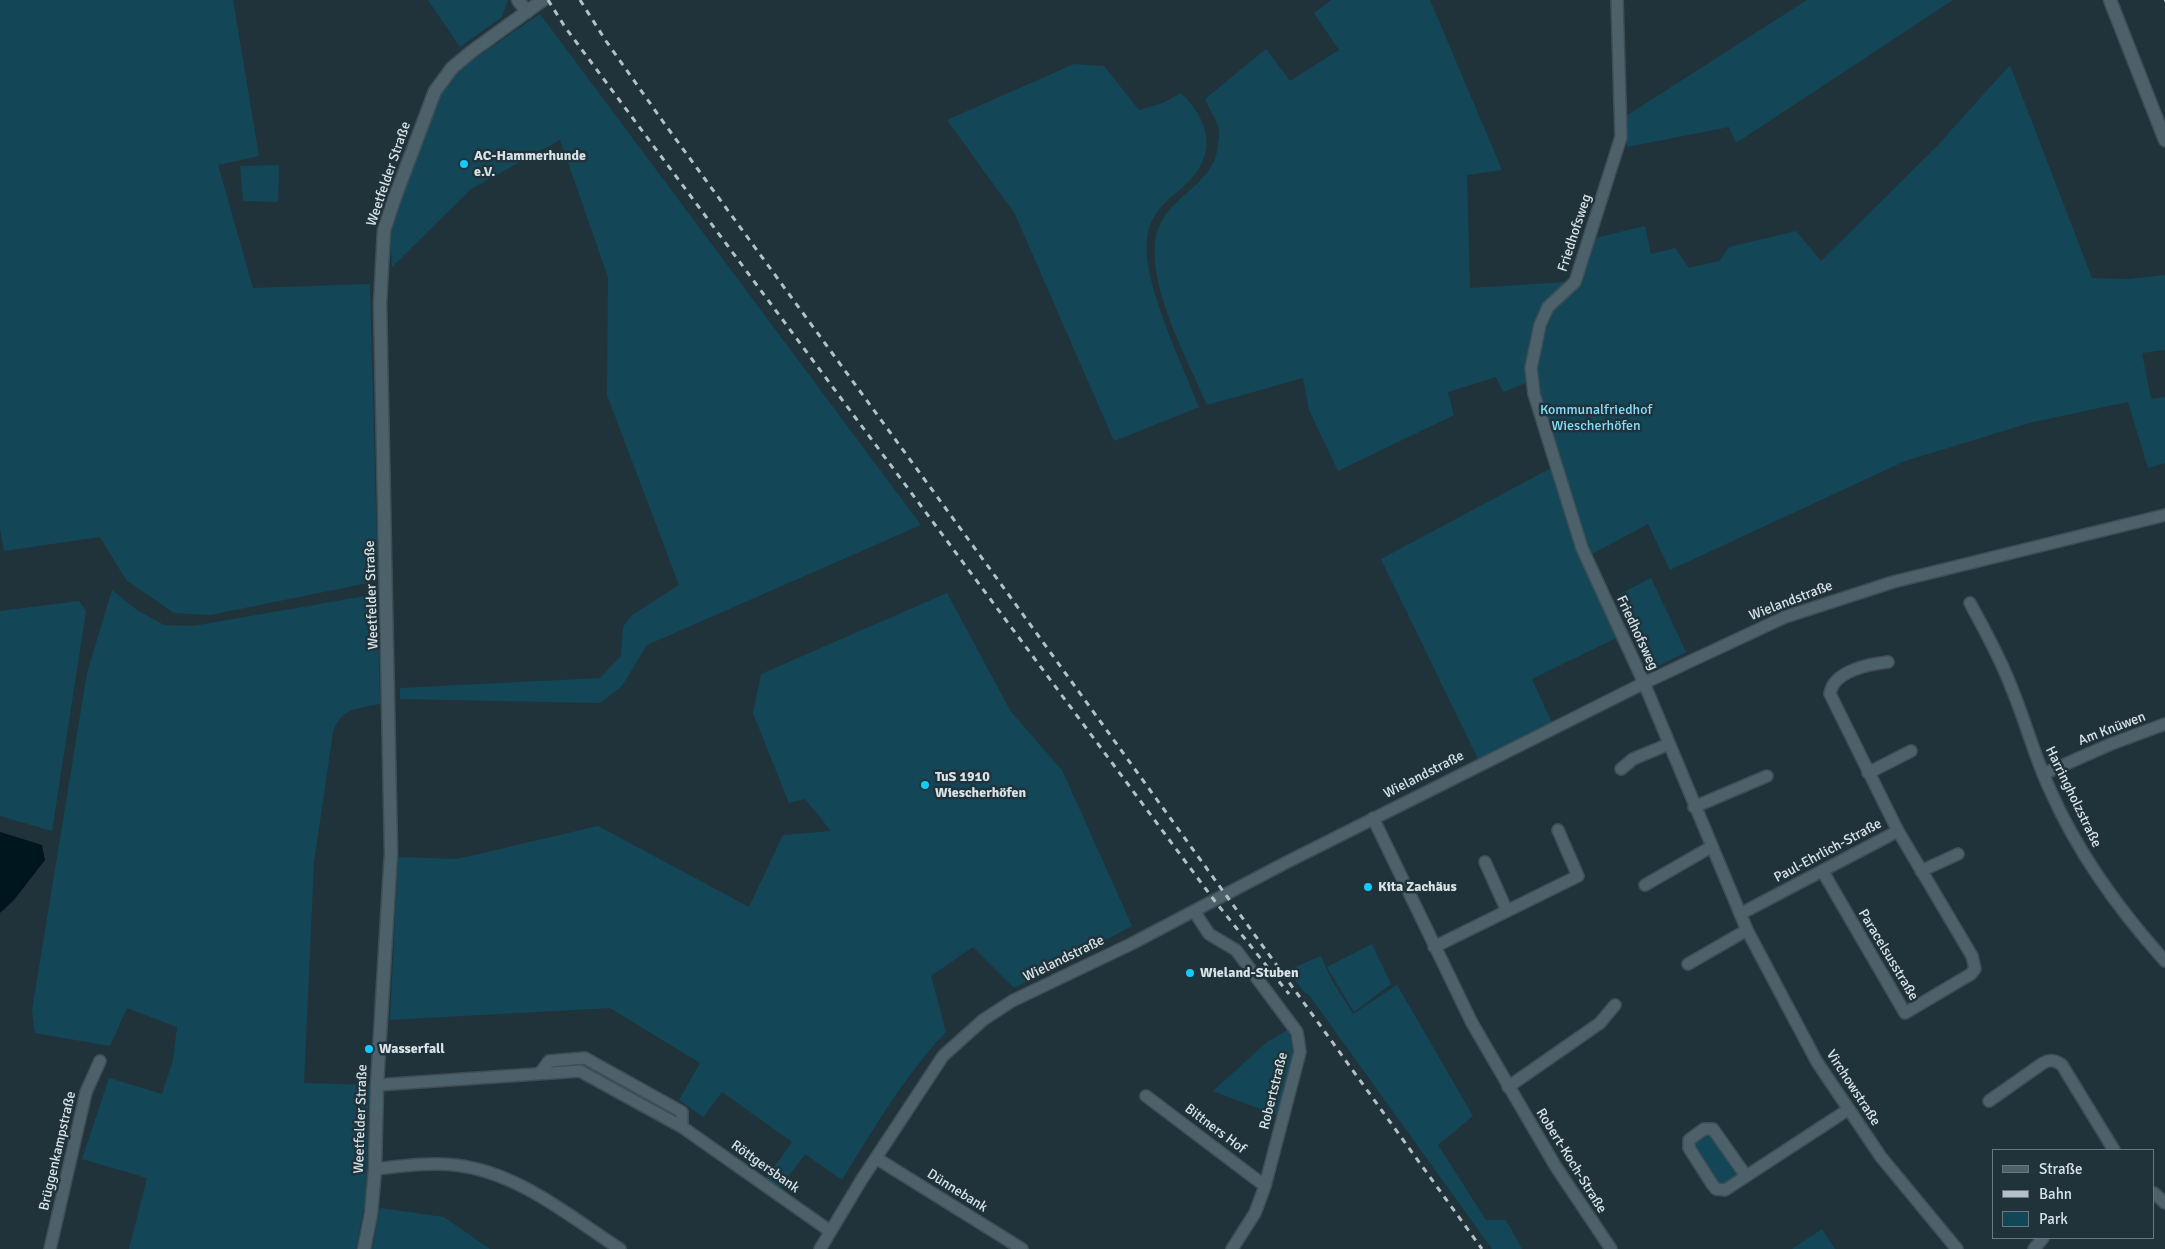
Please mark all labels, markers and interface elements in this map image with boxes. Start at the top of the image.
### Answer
street label: Weetfelder Straße [363,120,415,228]
place label: AC-Hammerhunde e.V. [474,148,586,180]
marker: AC-Hammerhunde e.V. [458,158,470,170]
street label: Friedhofsweg [1555,192,1595,274]
park label: Kommunalfriedhof Wiescherhöfen [1540,402,1652,434]
street label: Weetfelder Straße [362,540,382,650]
street label: Wielandstraße [1747,577,1835,625]
street label: Friedhofsweg [1612,593,1662,673]
street label: Am Knüwen [2076,708,2148,750]
street label: Harringholzstraße [2041,744,2105,850]
street label: Wielandstraße [1381,748,1467,802]
place label: TuS 1910 Wiescherhöfen [935,769,1026,802]
marker: TuS 1910 Wiescherhöfen [919,779,931,791]
street label: Paul-Ehrlich-Straße [1771,816,1885,886]
place label: Kita Zachäus [1378,879,1457,895]
marker: Kita Zachäus [1362,881,1374,893]
street label: Paracelsusstraße [1854,906,1922,1004]
street label: Wielandstraße [1021,932,1107,986]
place label: Wieland-Stuben [1200,965,1299,981]
marker: Wieland-Stuben [1184,967,1196,979]
place label: Wasserfall [379,1041,445,1057]
marker: Wasserfall [363,1043,375,1055]
street label: Virchowstraße [1822,1047,1884,1129]
street label: Robertstraße [1256,1051,1292,1131]
street label: Weetfelder Straße [351,1064,371,1174]
street label: Brüggenkampstraße [36,1090,80,1212]
street label: Bittners Hof [1181,1101,1249,1157]
street label: Robert-Koch-Straße [1532,1106,1610,1216]
street label: Röttgersbank [727,1137,803,1197]
legend [1992,1149,2155,1239]
text: Straße [2039,1160,2083,1178]
street label: Dünnebank [924,1166,990,1216]
text: Bahn [2039,1185,2072,1203]
text: Park [2039,1210,2068,1228]

